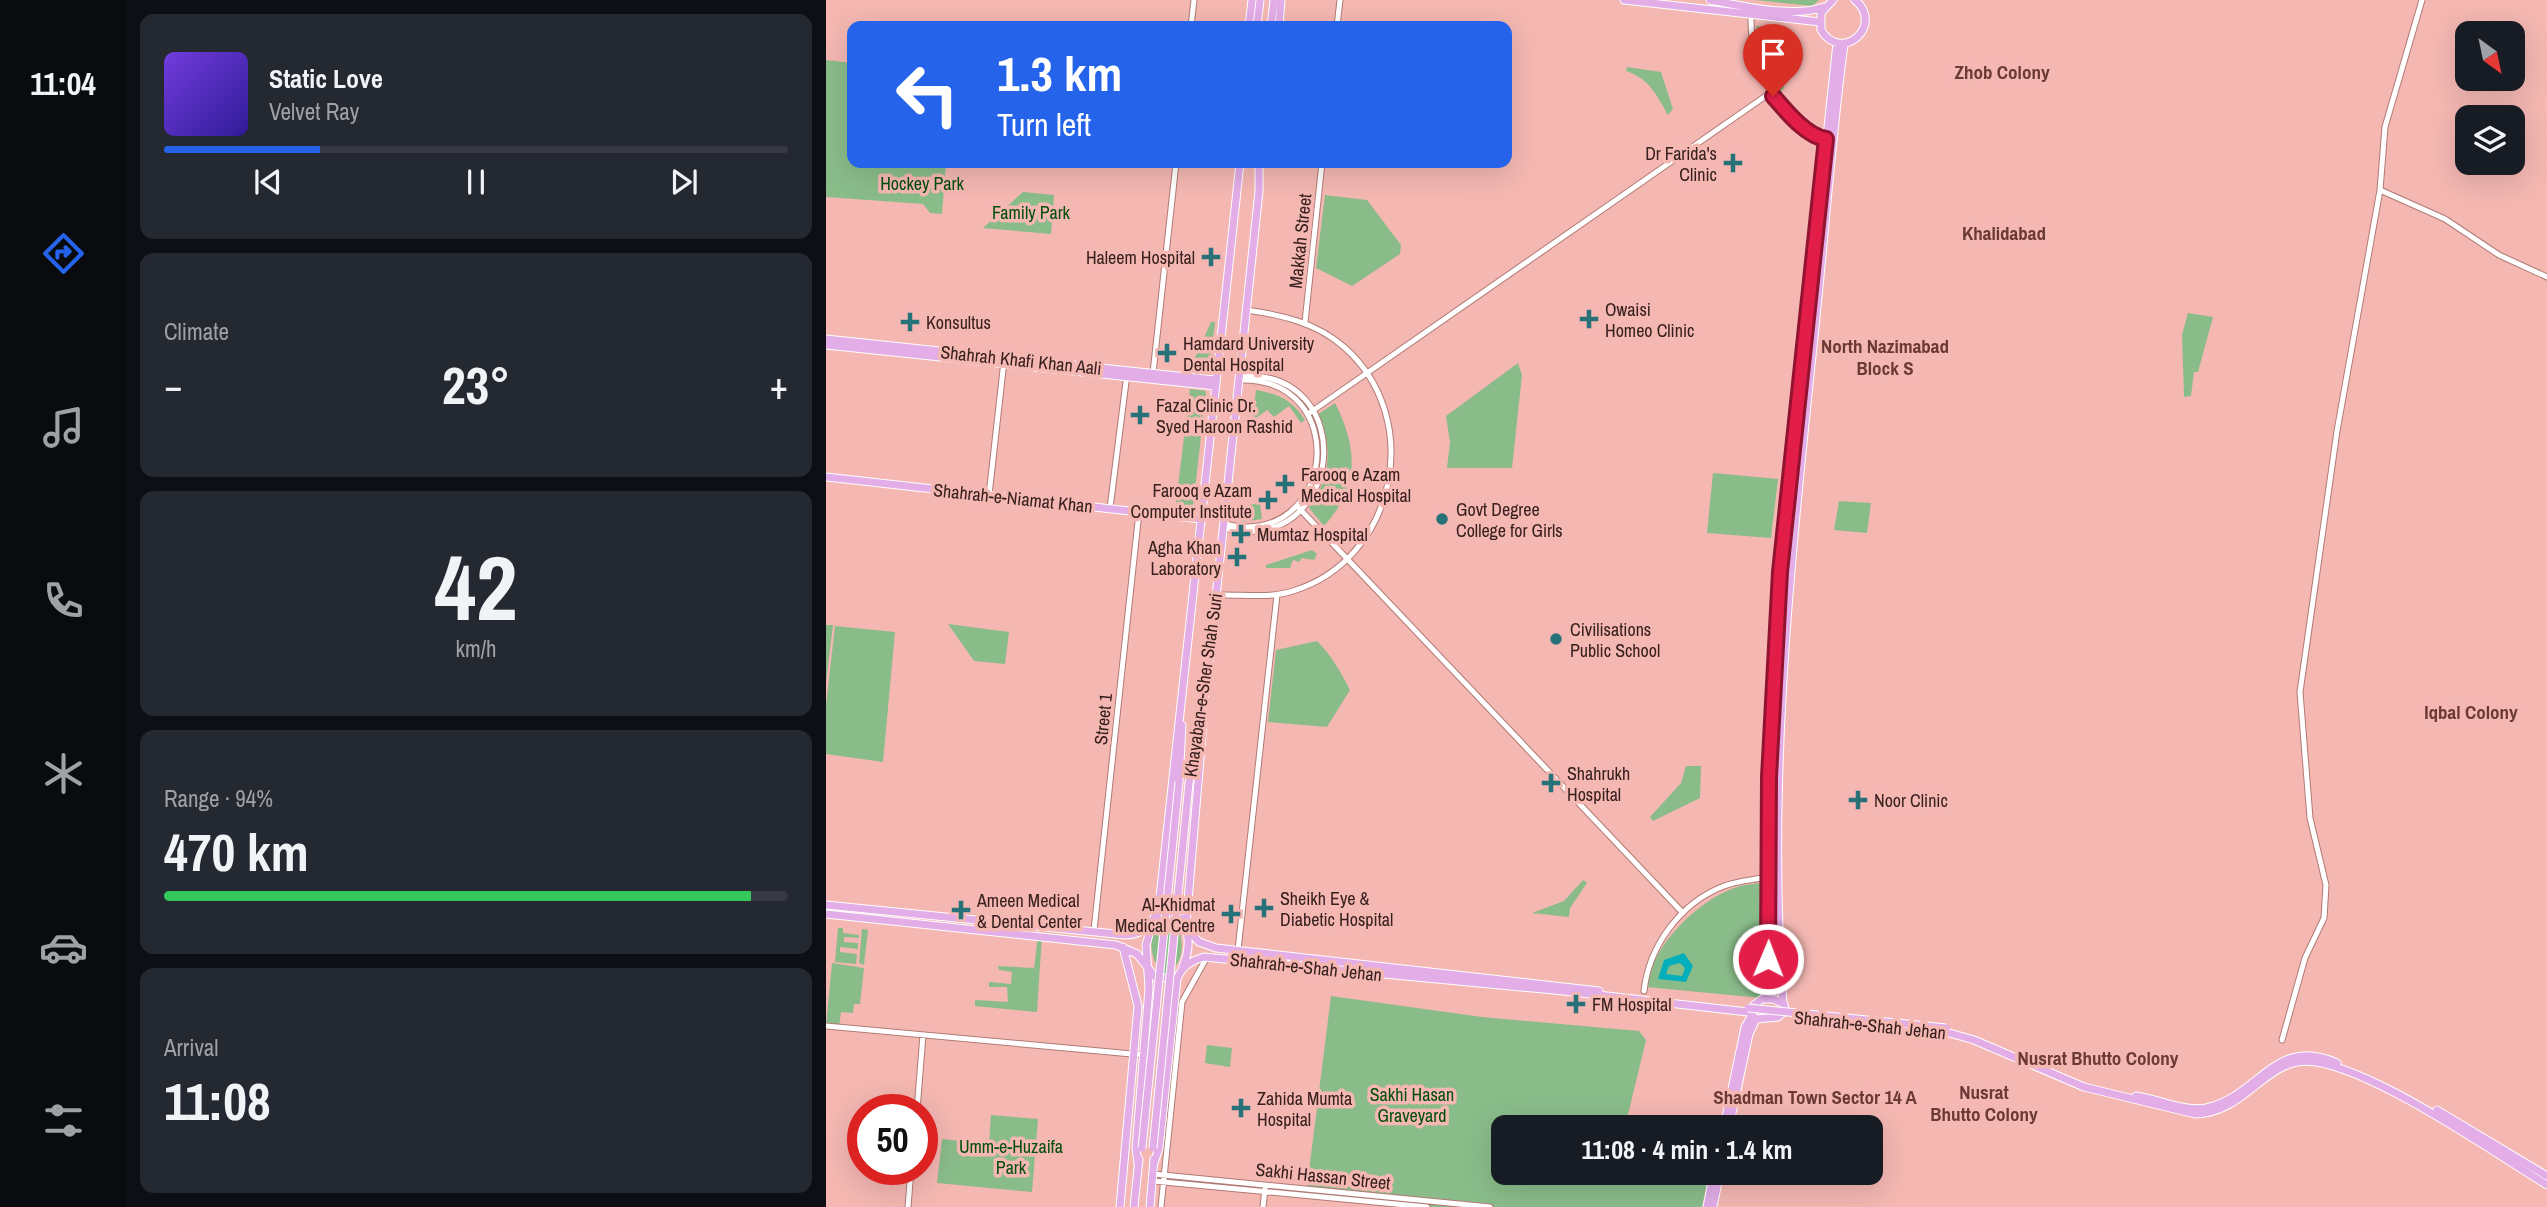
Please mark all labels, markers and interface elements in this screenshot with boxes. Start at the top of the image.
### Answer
north arrow [2455,21,2525,91]
map controls [2455,21,2525,175]
pin [1743,24,1803,96]
icon: arrive [1754,35,1792,73]
text: 1.3 km [997,40,1122,106]
icon: left [882,49,973,140]
district label: Zhob Colony [1954,59,2050,85]
text: Static Love [269,61,383,96]
text: 11:04 [30,62,96,105]
text: Velvet Ray [269,96,359,127]
text: Turn left [997,103,1091,146]
button: layers [2455,105,2525,175]
place label: Dr Farida's Clinic [1645,141,1717,187]
marker: Dr Farida's Clinic [1723,153,1743,173]
icon: previous [249,163,287,201]
icon: pause [457,163,495,201]
icon: next [665,163,703,201]
park label: Hockey Park [880,171,964,196]
street label: Makkah Street [1283,192,1317,290]
park label: Family Park [992,200,1071,225]
district label: Khalidabad [1962,220,2046,246]
icon: directions [39,229,88,278]
place label: Haleem Hospital [1086,245,1195,270]
marker: Haleem Hospital [1201,247,1221,267]
place label: Owaisi Homeo Clinic [1605,297,1694,343]
marker: Owaisi Homeo Clinic [1579,309,1599,329]
place label: Konsultus [926,310,991,335]
marker: Konsultus [900,312,920,332]
text: Climate [164,316,229,347]
place label: Hamdard University Dental Hospital [1183,331,1315,377]
district label: North Nazimabad Block S [1821,333,1949,381]
street label: Shahrah Khafi Khan Aali [939,339,1103,381]
marker: Hamdard University Dental Hospital [1157,343,1177,363]
text: 23° [442,350,510,420]
text: − [164,360,182,411]
text: + [770,360,788,411]
place label: Fazal Clinic Dr. Syed Haroon Rashid [1156,393,1293,439]
icon: music [39,403,88,452]
marker: Fazal Clinic Dr. Syed Haroon Rashid [1130,405,1150,425]
place label: Farooq e Azam Medical Hospital [1301,462,1411,508]
marker: Farooq e Azam Medical Hospital [1275,474,1295,494]
street label: Shahrah-e-Niamat Khan [932,477,1094,519]
place label: Farooq e Azam Computer Institute [1131,478,1252,524]
marker: Farooq e Azam Computer Institute [1258,490,1278,510]
place label: Govt Degree College for Girls [1456,497,1563,543]
marker: Govt Degree College for Girls [1434,511,1450,527]
place label: Mumtaz Hospital [1257,522,1368,547]
marker: Mumtaz Hospital [1231,524,1251,544]
text: 42 [435,526,518,648]
place label: Agha Khan Laboratory [1147,535,1222,581]
marker: Agha Khan Laboratory [1227,547,1247,567]
icon: phone [39,576,88,625]
street label: Khayaban-e-Sher Shah Suri [1178,591,1228,779]
place label: Civilisations Public School [1570,617,1660,663]
marker: Civilisations Public School [1548,631,1564,647]
text: km/h [456,633,496,664]
street label: Street 1 [1088,691,1118,746]
district label: Iqbal Colony [2424,699,2518,725]
icon: climate [39,749,88,798]
place label: Shahrukh Hospital [1567,761,1630,807]
marker: Shahrukh Hospital [1541,773,1561,793]
text: Range · 94% [164,783,273,814]
place label: Noor Clinic [1874,788,1948,813]
marker: Noor Clinic [1848,790,1868,810]
text: 470 km [164,817,309,887]
place label: Sheikh Eye & Diabetic Hospital [1280,886,1393,932]
place label: Ameen Medical & Dental Center [976,888,1082,934]
place label: Al-Khidmat Medical Centre [1115,892,1215,938]
marker: Sheikh Eye & Diabetic Hospital [1254,898,1274,918]
marker: Ameen Medical & Dental Center [951,900,971,920]
marker: Al-Khidmat Medical Centre [1221,904,1241,924]
position arrow [1731,922,1805,996]
icon: car [39,923,88,972]
street label: Shahrah-e-Shah Jehan [1229,947,1383,987]
place label: FM Hospital [1592,992,1672,1017]
marker: FM Hospital [1566,994,1586,1014]
street label: Shahrah-e-Shah Jehan [1793,1005,1947,1045]
text: Arrival [164,1032,219,1063]
district label: Nusrat Bhutto Colony [2018,1045,2179,1071]
text: 11:08 [164,1066,271,1136]
district label: Nusrat Bhutto Colony [1930,1079,2038,1127]
park label: Sakhi Hasan Graveyard [1370,1082,1454,1128]
district label: Shadman Town Sector 14 A [1713,1084,1917,1110]
place label: Zahida Mumta Hospital [1257,1086,1352,1132]
speed limit sign: 50 [847,1094,938,1185]
icon: filters [39,1096,88,1145]
marker: Zahida Mumta Hospital [1231,1098,1251,1118]
text: 11:08 · 4 min · 1.4 km [1582,1132,1793,1167]
park label: Umm-e-Huzaifa Park [959,1134,1063,1180]
street label: Sakhi Hassan Street [1254,1156,1392,1196]

